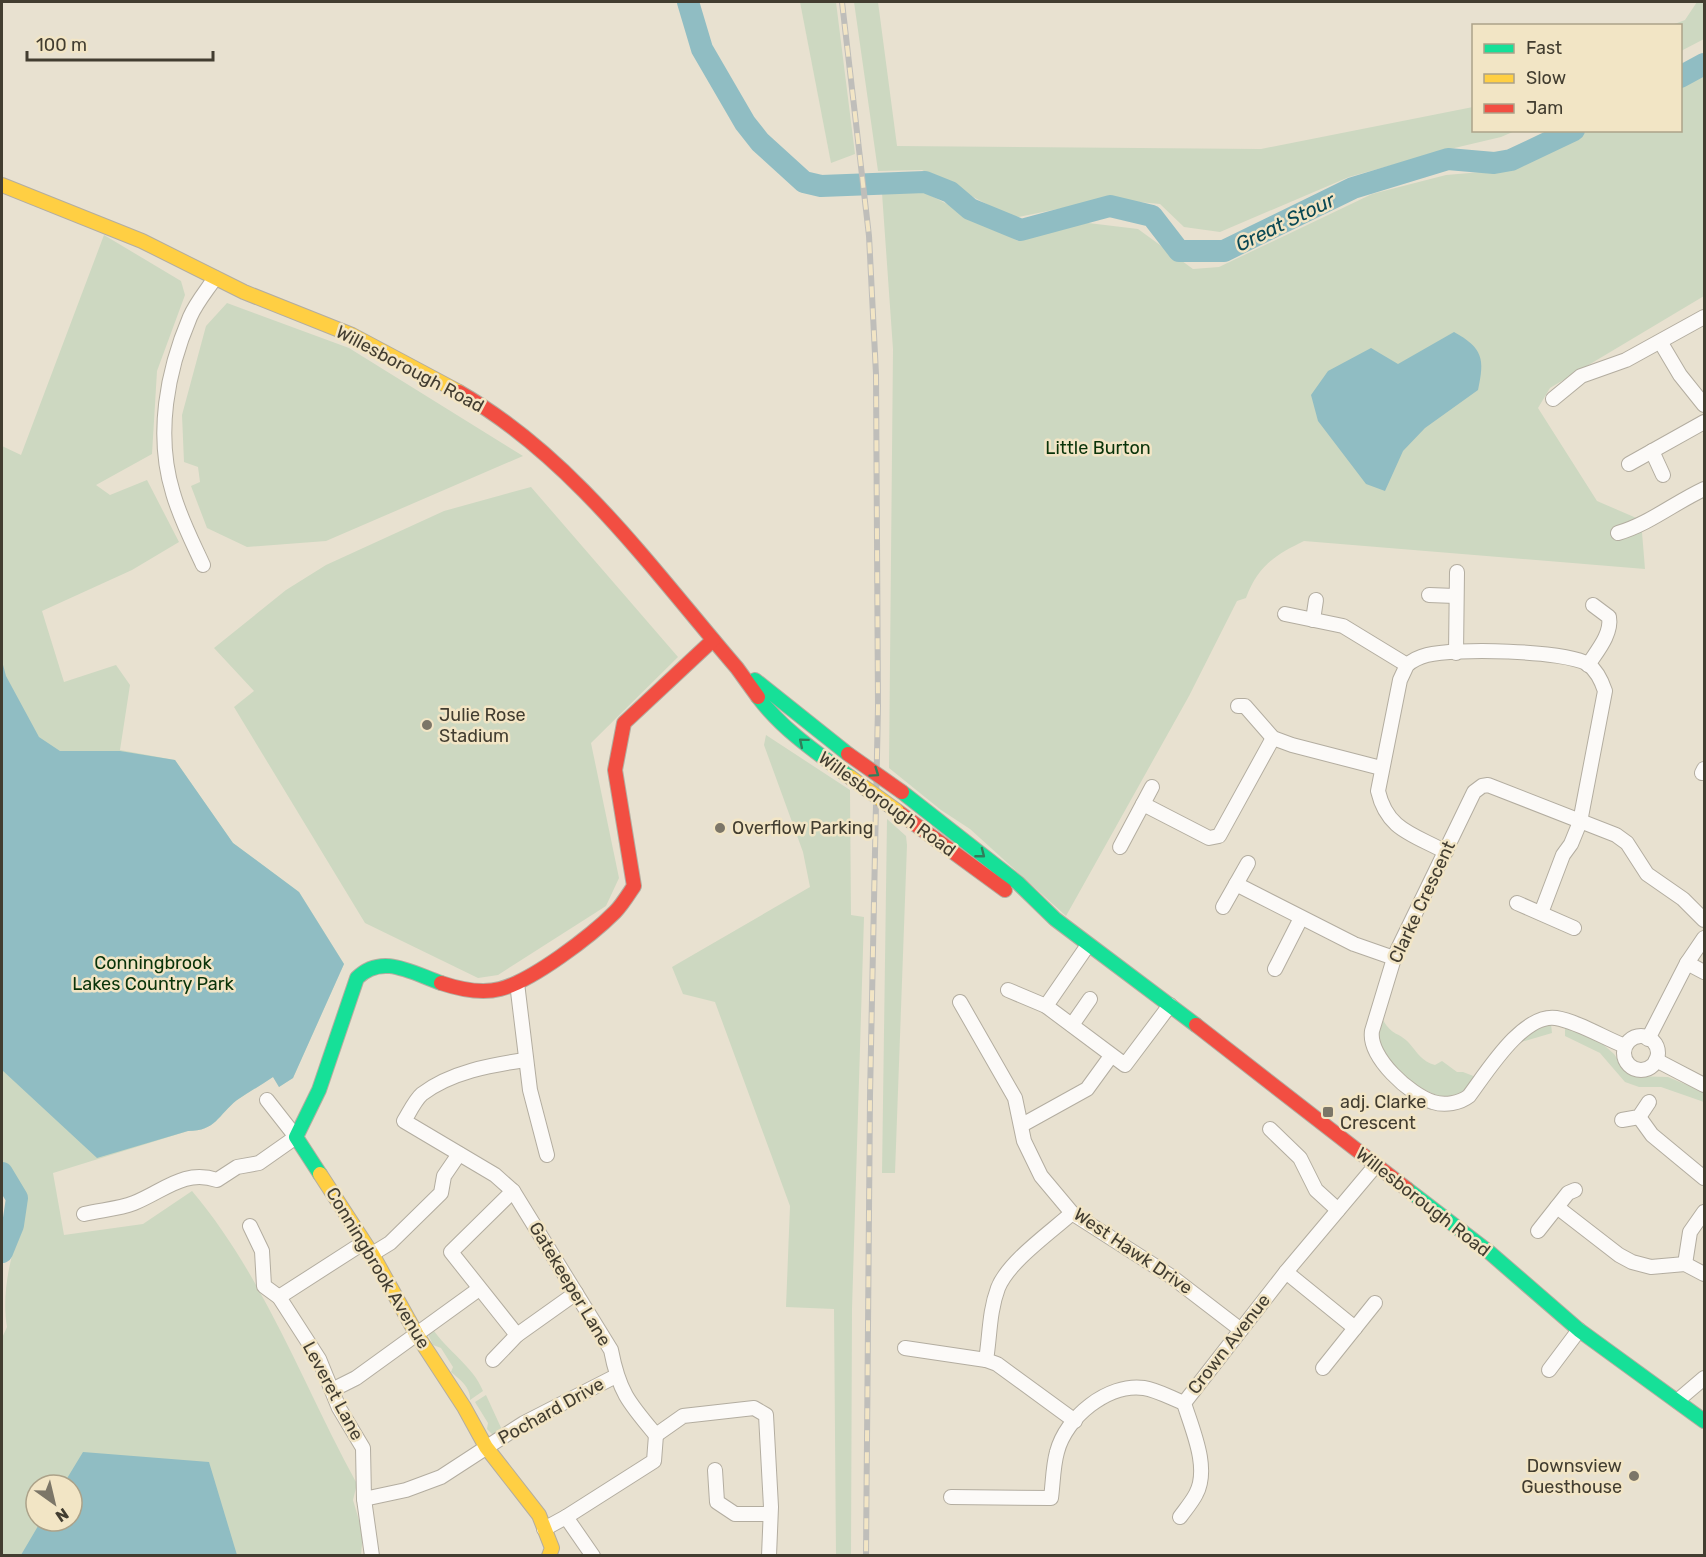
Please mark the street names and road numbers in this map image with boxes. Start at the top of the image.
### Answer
street label: Willesborough Road [332,321,488,417]
street label: Willesborough Road [814,747,960,861]
street label: Clarke Crescent [1384,837,1460,967]
street label: Willesborough Road [1351,1143,1495,1261]
street label: Conningbrook Avenue [321,1183,435,1353]
street label: West Hawk Drive [1069,1203,1197,1299]
street label: Gatekeeper Lane [524,1218,616,1350]
street label: Crown Avenue [1183,1290,1275,1398]
street label: Leveret Lane [298,1338,368,1444]
street label: Pochard Drive [494,1373,608,1449]

